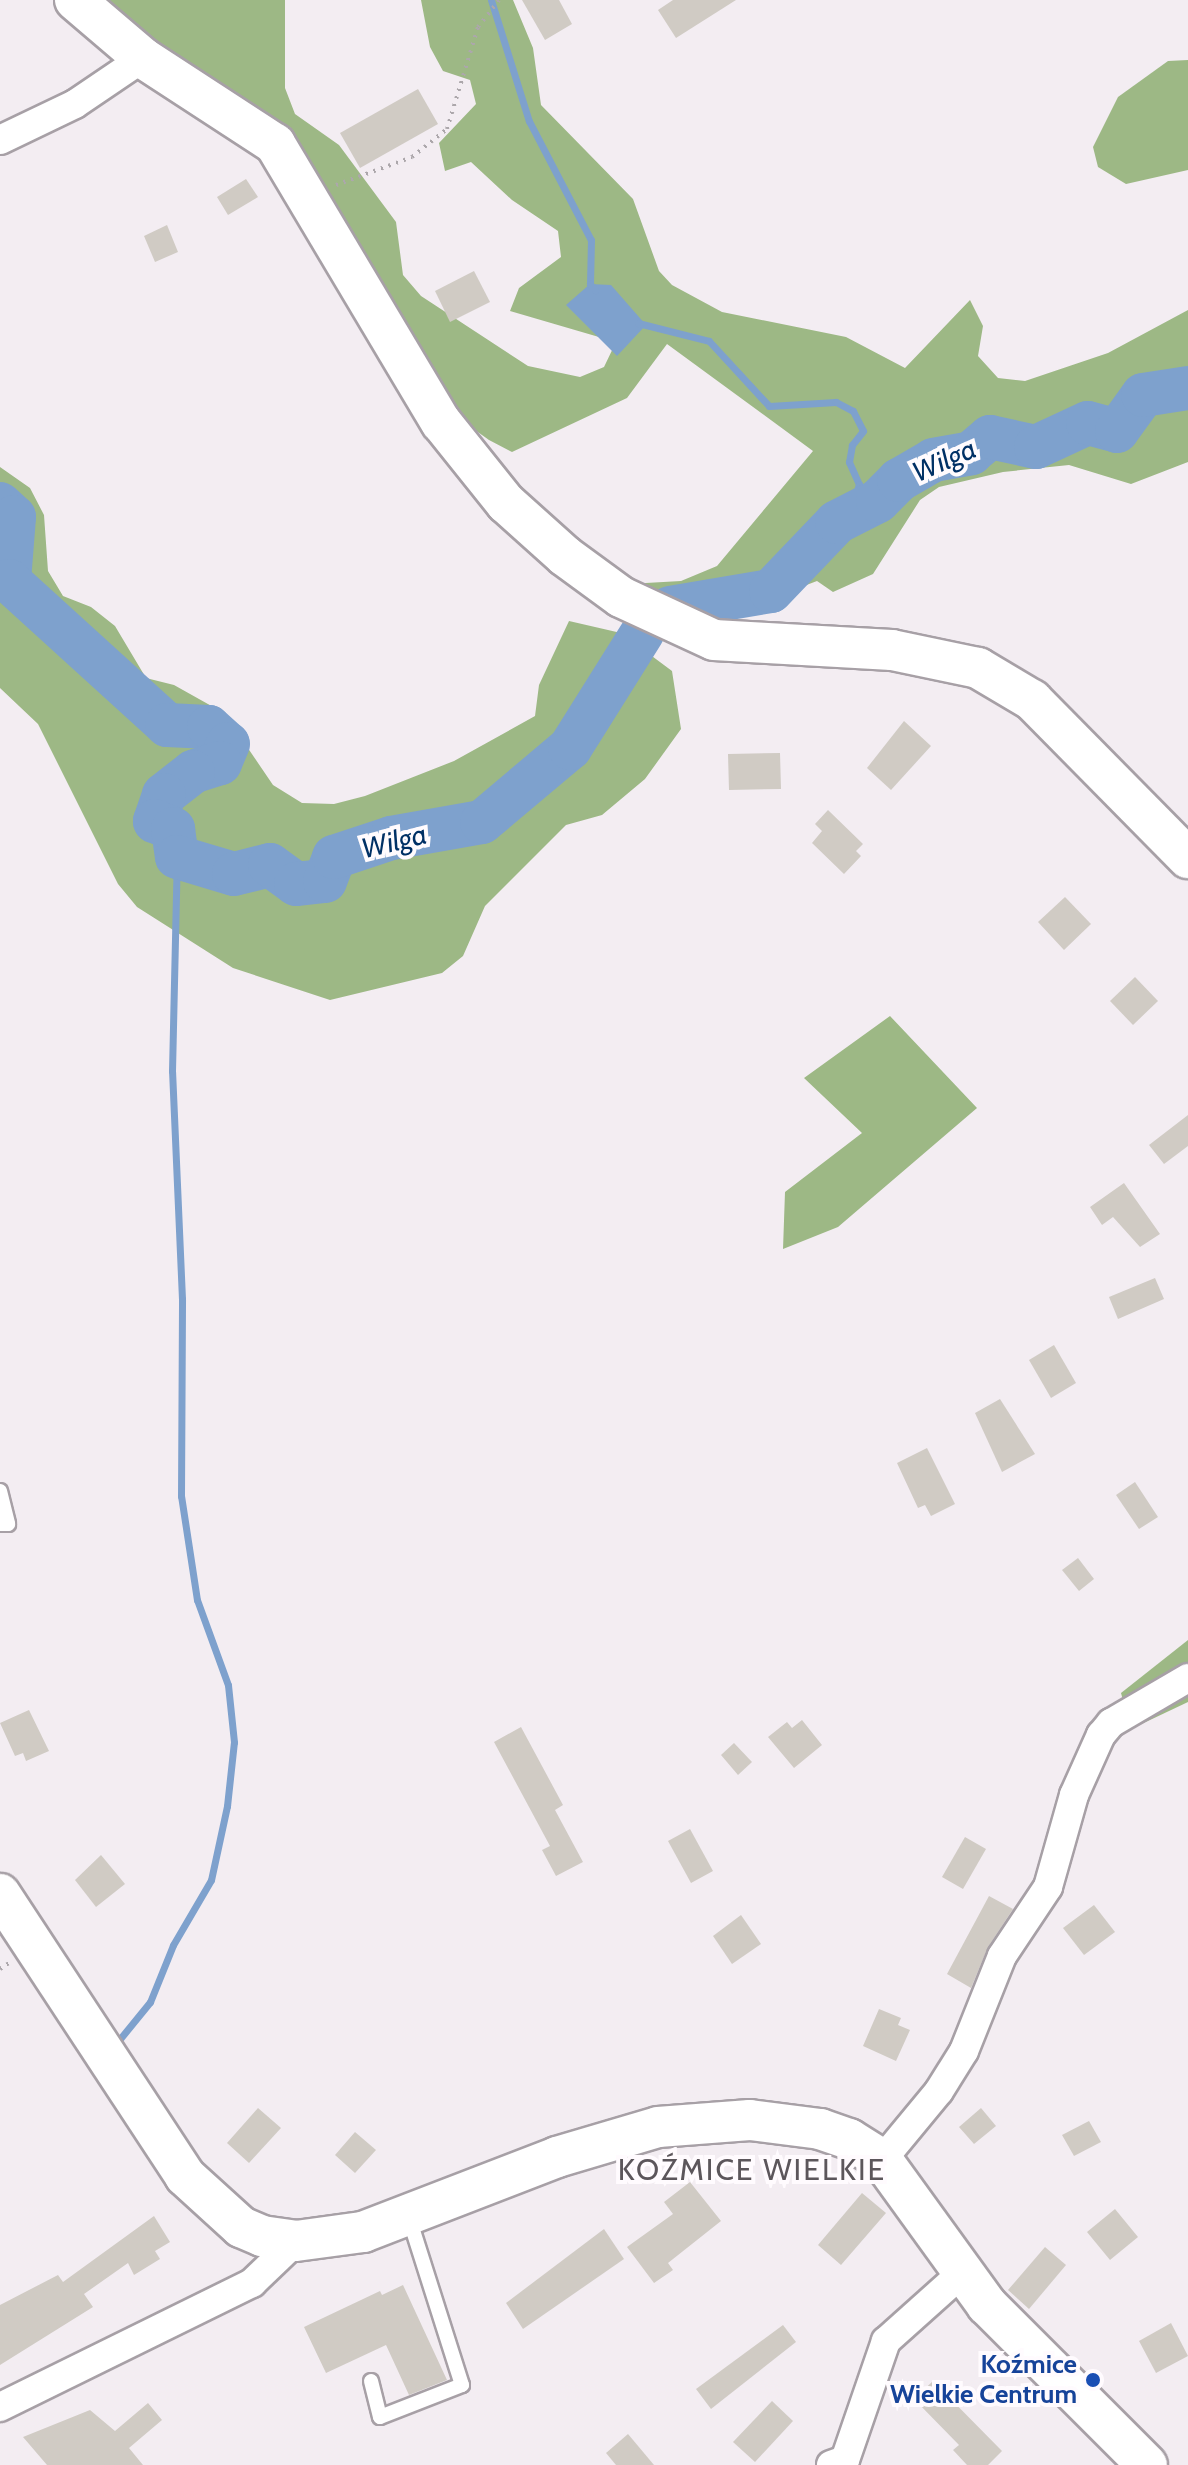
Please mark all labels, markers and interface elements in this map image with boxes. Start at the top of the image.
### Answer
water label: Wilga [907,431,981,489]
water label: Wilga [358,817,430,865]
district label: KOŹMICE WIELKIE [618,2152,886,2188]
place label: Koźmice Wielkie Centrum [890,2349,1077,2410]
marker: Koźmice Wielkie Centrum [1084,2371,1102,2389]

